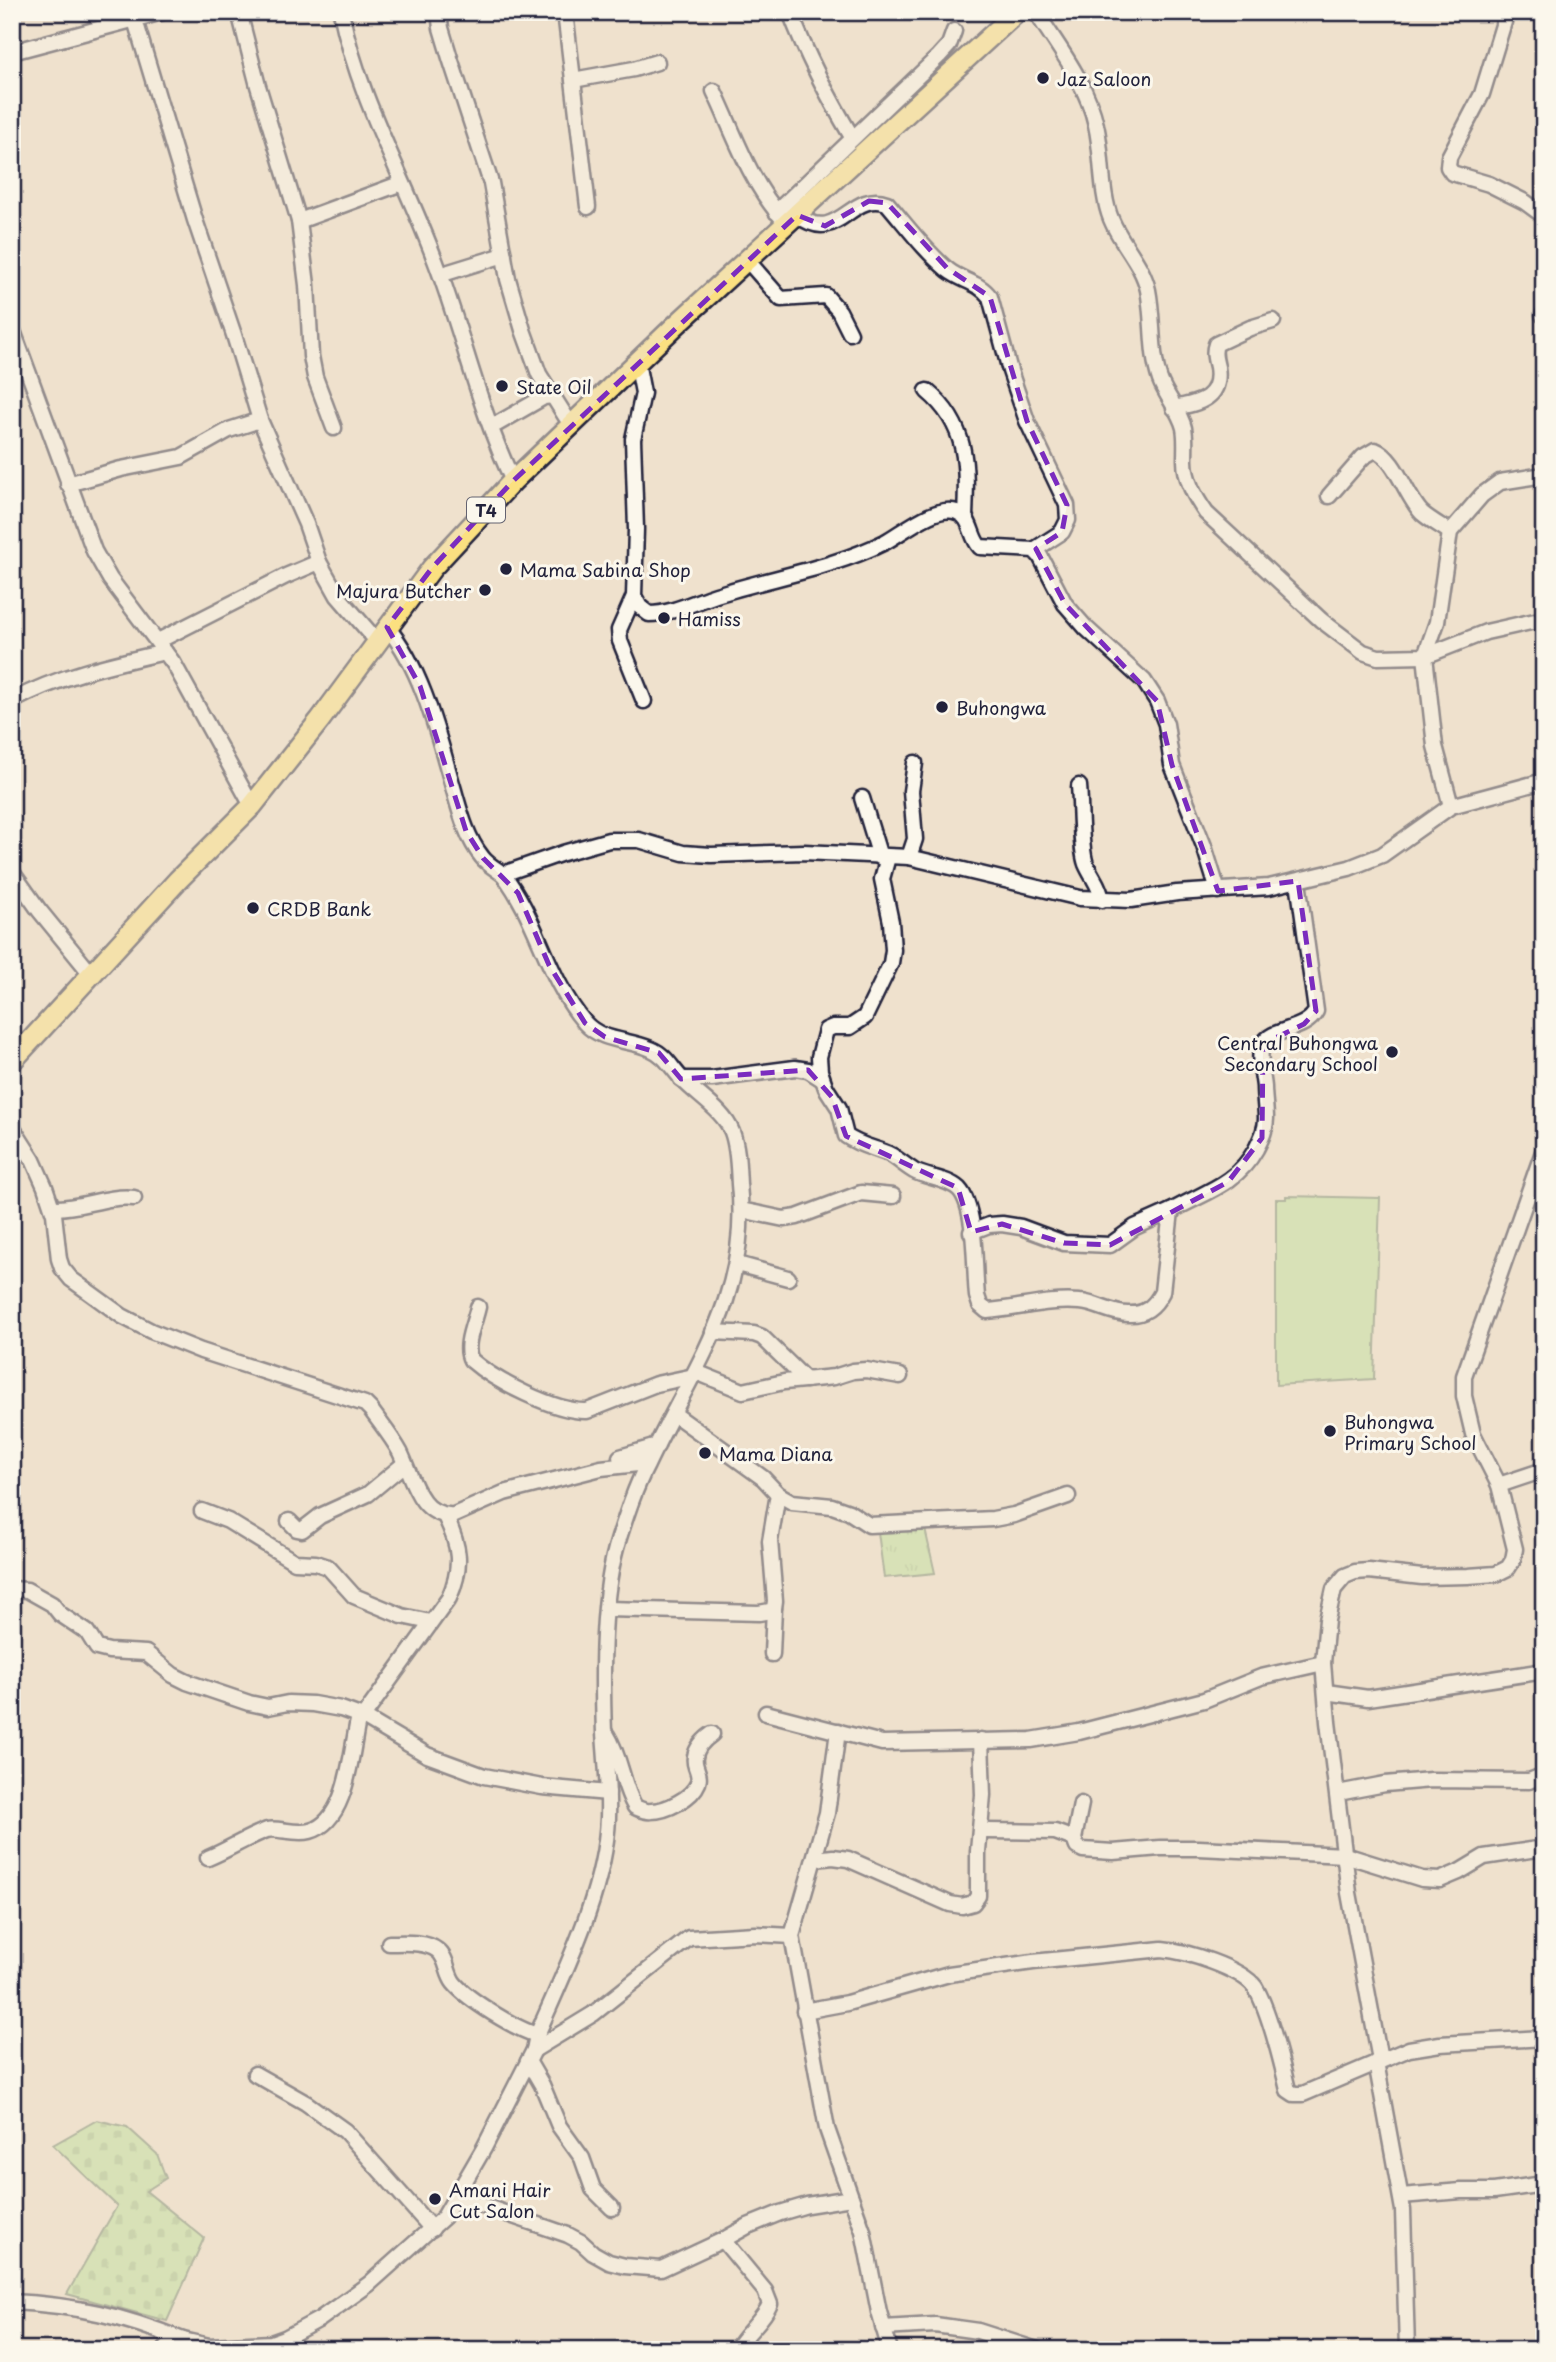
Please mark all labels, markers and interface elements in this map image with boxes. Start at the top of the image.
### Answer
place label: Jaz Saloon [1057,65,1151,92]
marker: Jaz Saloon [1035,70,1051,86]
place label: State Oil [516,373,592,400]
marker: State Oil [494,378,510,394]
road number: T4 [467,498,505,523]
place label: Mama Sabina Shop [520,556,691,583]
marker: Mama Sabina Shop [498,561,514,577]
place label: Majura Butcher [336,577,472,604]
marker: Majura Butcher [477,582,493,598]
place label: Hamiss [678,605,741,632]
marker: Hamiss [656,610,672,626]
place label: Buhongwa [956,694,1047,721]
marker: Buhongwa [934,699,950,715]
place label: CRDB Bank [267,895,371,922]
marker: CRDB Bank [245,900,261,916]
place label: Central Buhongwa Secondary School [1217,1029,1379,1077]
marker: Central Buhongwa Secondary School [1384,1044,1400,1060]
place label: Buhongwa Primary School [1344,1408,1476,1456]
marker: Buhongwa Primary School [1322,1423,1338,1439]
place label: Mama Diana [719,1440,833,1467]
marker: Mama Diana [697,1445,713,1461]
place label: Amani Hair Cut Salon [449,2176,551,2224]
marker: Amani Hair Cut Salon [427,2191,443,2207]

